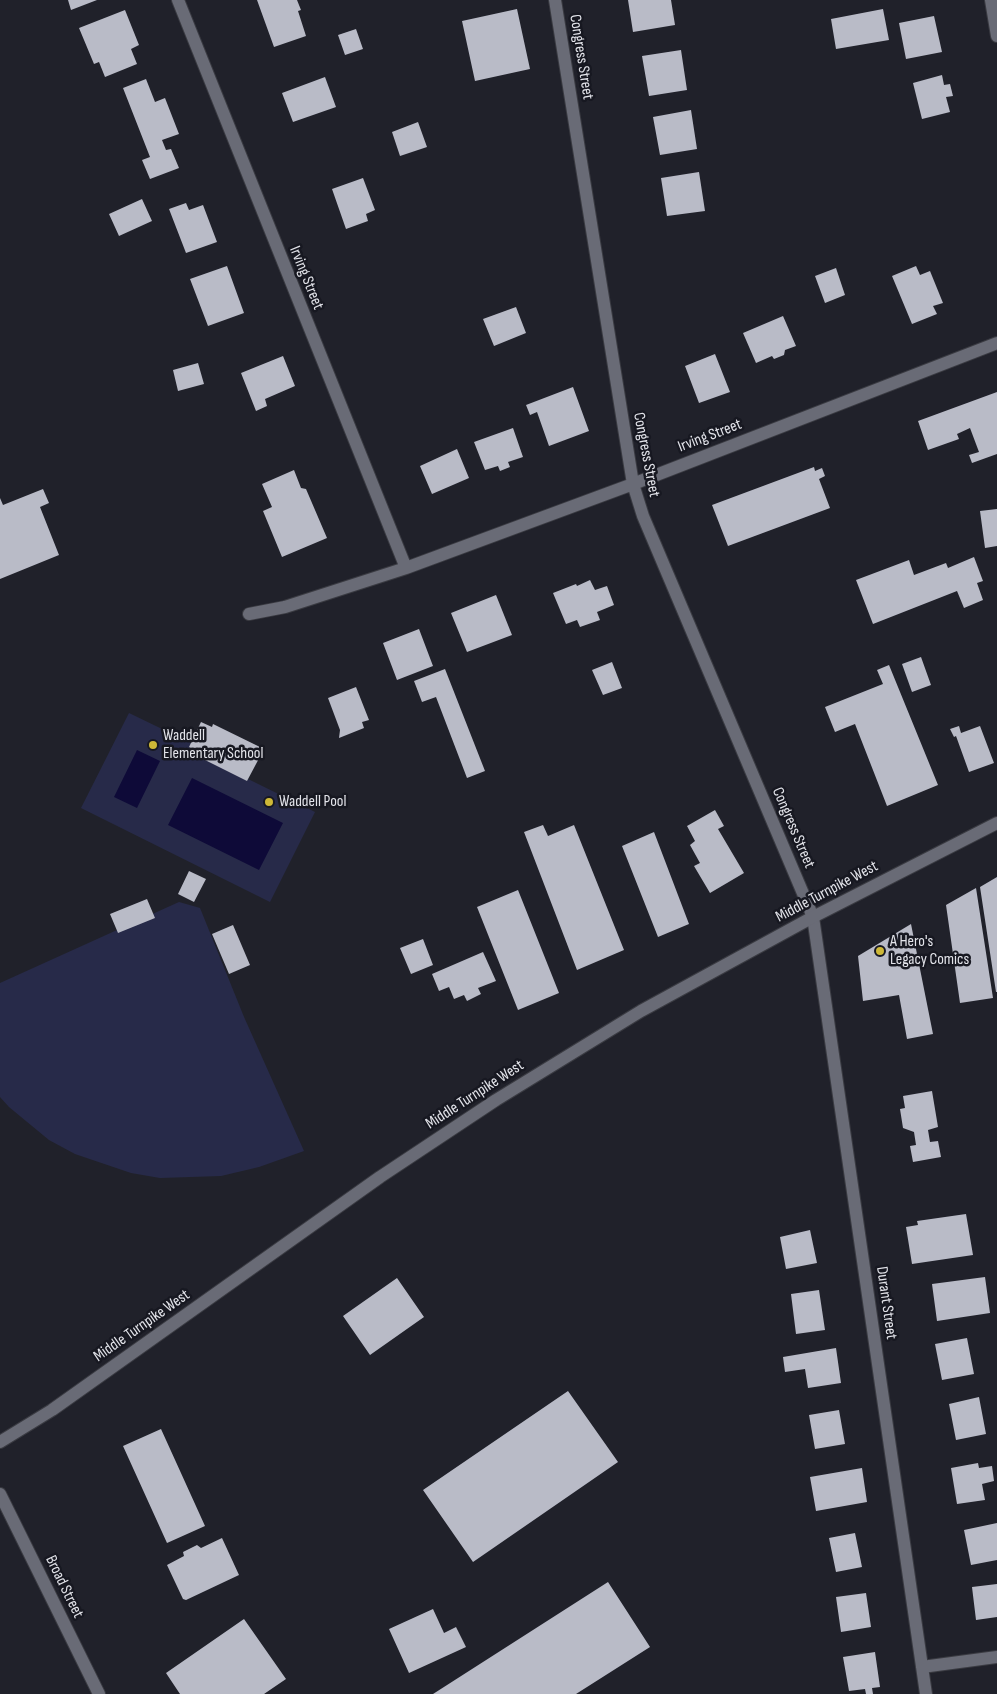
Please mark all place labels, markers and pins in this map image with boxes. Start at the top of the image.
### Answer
place label: Waddell Elementary School [163,726,263,764]
marker: Waddell Elementary School [147,739,159,751]
place label: Waddell Pool [279,792,346,812]
marker: Waddell Pool [263,796,275,808]
place label: A Hero's Legacy Comics [890,932,969,970]
marker: A Hero's Legacy Comics [874,945,886,957]

